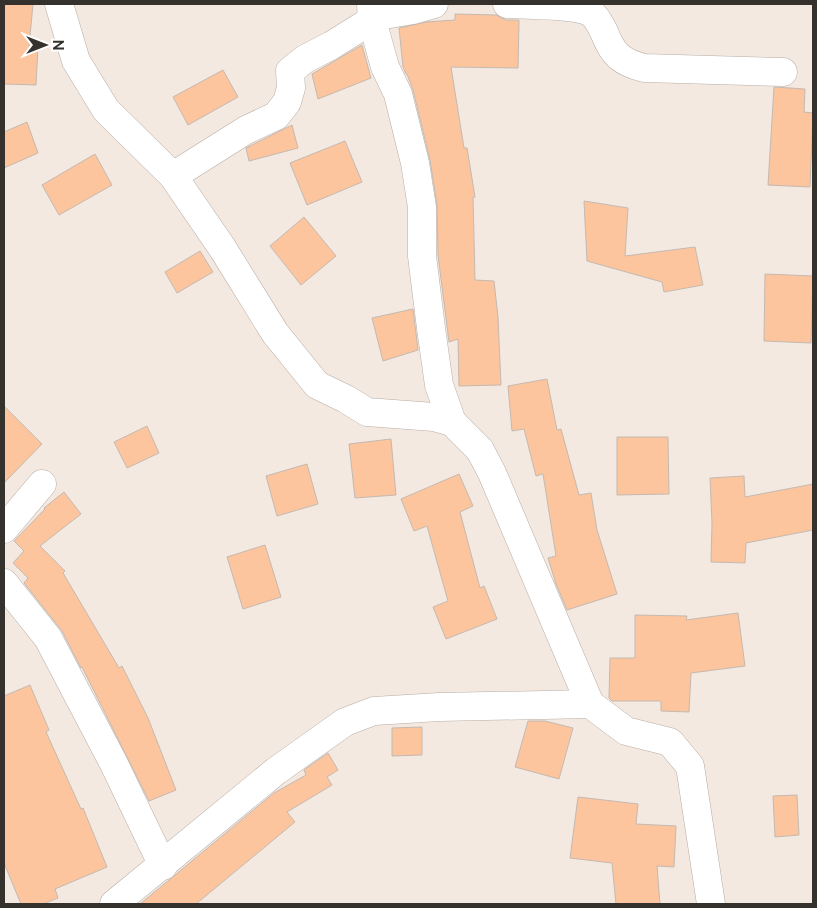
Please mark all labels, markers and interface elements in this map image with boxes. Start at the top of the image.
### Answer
north arrow [20,20,70,70]
text: N [50,40,66,50]

